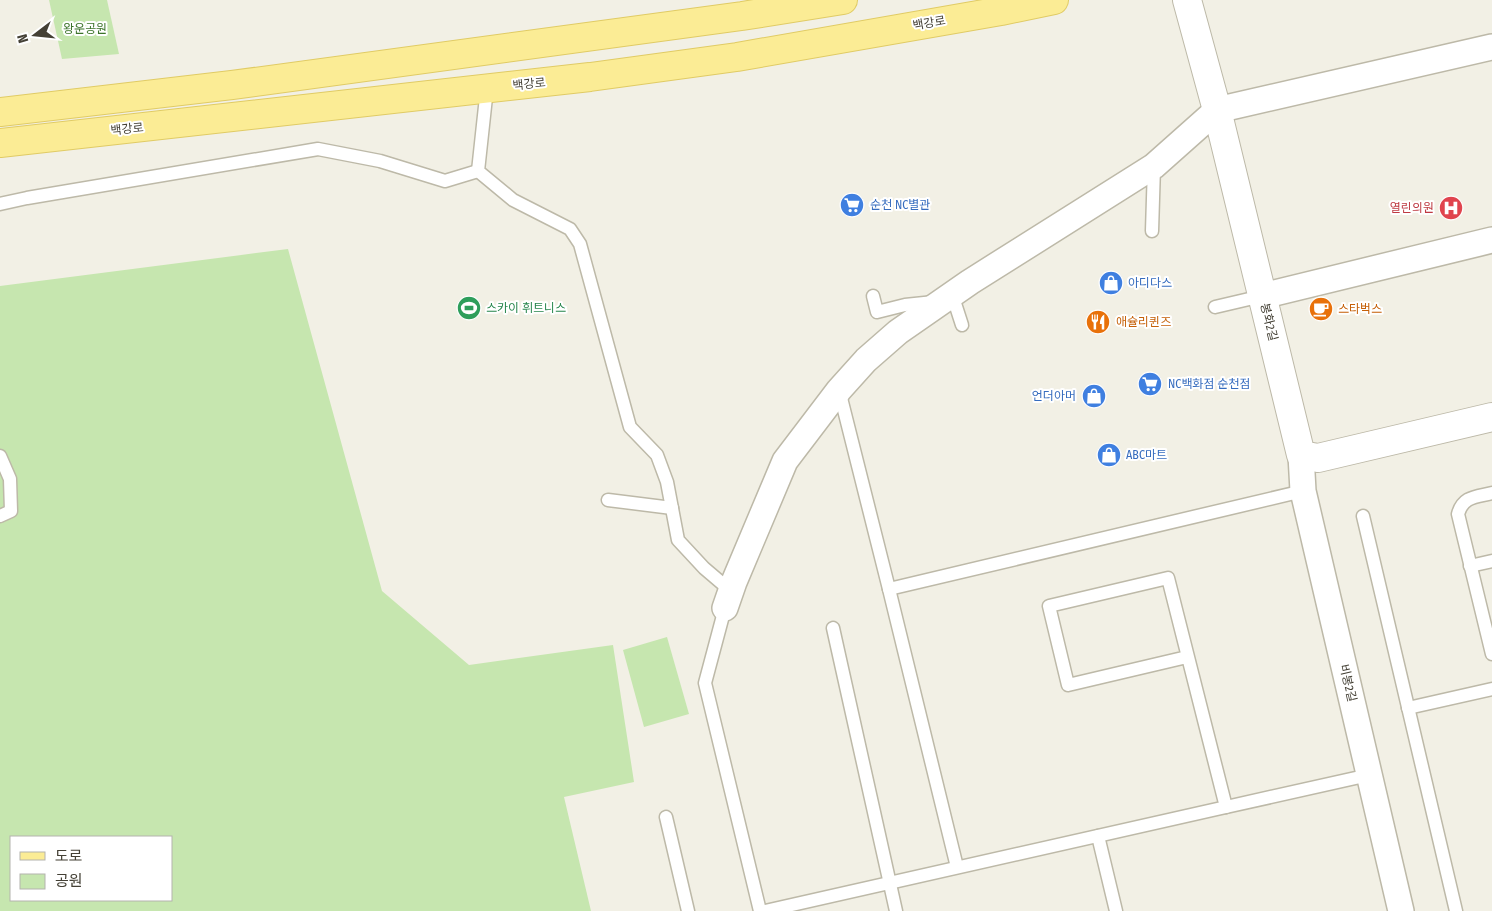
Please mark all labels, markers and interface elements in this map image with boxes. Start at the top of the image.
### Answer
north arrow [10,10,60,60]
street label: 백강로 [911,13,947,33]
park label: 왕운공원 [63,22,107,36]
text: N [14,32,32,45]
street label: 백강로 [512,75,546,93]
street label: 백강로 [110,120,144,138]
supermarket icon: 순천 NC별관 [839,192,865,218]
hospital icon: 열린의원 [1438,195,1464,221]
place label: 순천 NC별관 [870,198,930,212]
place label: 열린의원 [1390,201,1434,215]
shop icon: 아디다스 [1098,270,1124,296]
place label: 아디다스 [1128,276,1172,290]
sports icon: 스카이 휘트니스 [456,295,482,321]
cafe icon: 스타벅스 [1308,296,1334,322]
place label: 스카이 휘트니스 [486,301,566,315]
street label: 봉화2길 [1258,302,1280,342]
place label: 스타벅스 [1338,302,1382,316]
restaurant icon: 애슐리퀸즈 [1085,309,1111,335]
place label: 애슐리퀸즈 [1116,315,1171,329]
supermarket icon: NC백화점 순천점 [1137,371,1163,397]
place label: NC백화점 순천점 [1168,377,1250,391]
shop icon: 언더아머 [1081,383,1107,409]
place label: 언더아머 [1032,389,1076,403]
shop icon: ABC마트 [1096,442,1122,468]
place label: ABC마트 [1126,448,1167,462]
street label: 비봉2길 [1337,663,1359,703]
legend [10,836,172,901]
text: 도로 [55,847,83,865]
text: 공원 [55,872,83,890]

